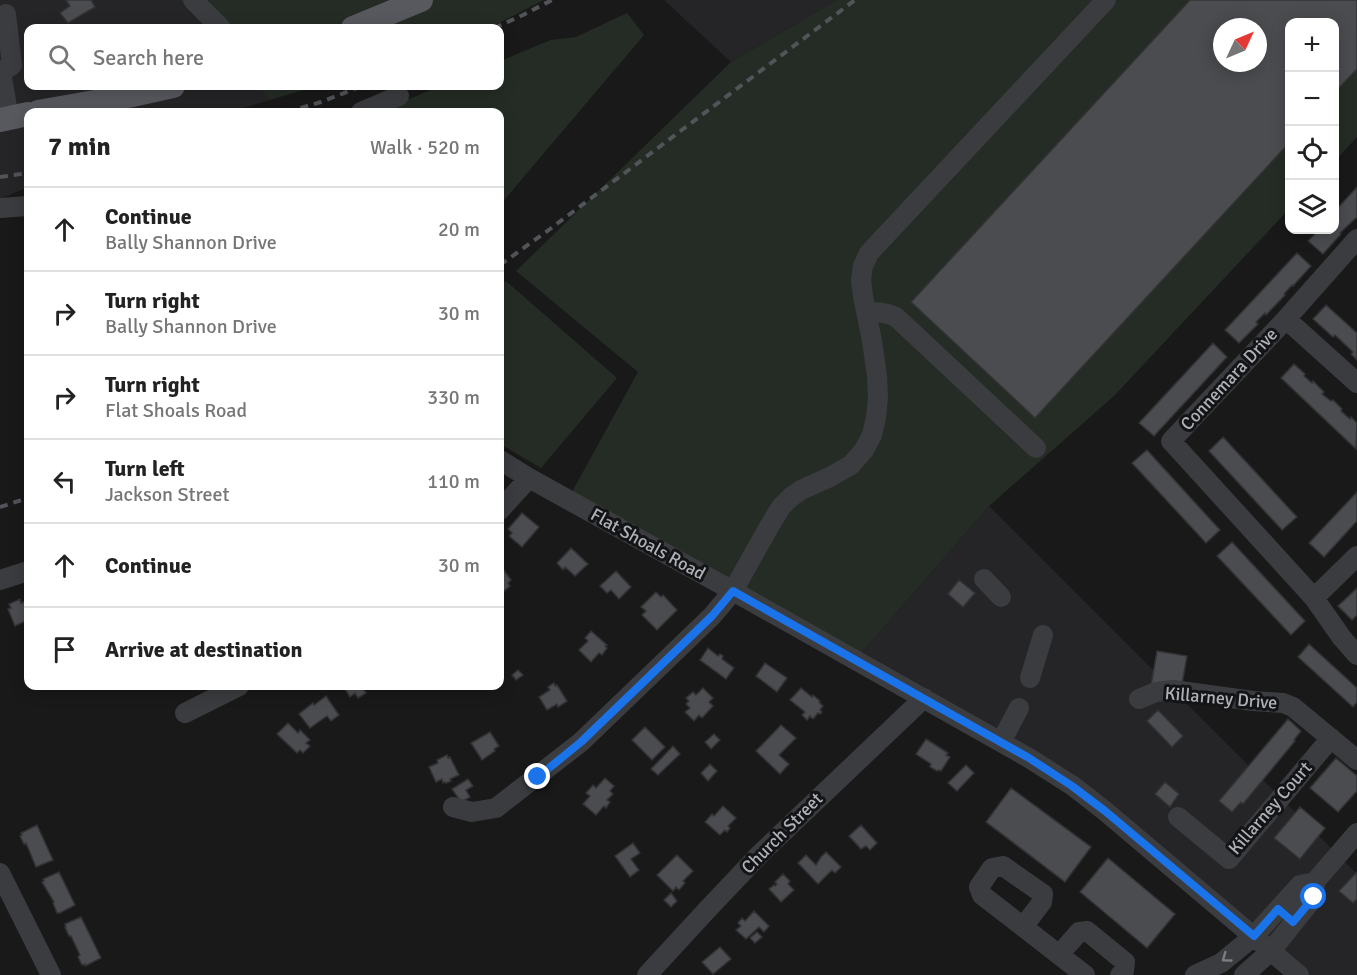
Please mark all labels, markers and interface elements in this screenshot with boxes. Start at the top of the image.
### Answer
north arrow [1213,18,1267,72]
map controls [1285,18,1339,234]
button: + [1285,18,1339,72]
search box [24,24,504,90]
icon: search [45,41,78,74]
text: Search here [93,44,204,71]
button: − [1285,72,1339,126]
button: locate [1285,126,1339,180]
text: 7 min [48,131,111,163]
text: Walk · 520 m [370,135,480,160]
button: layers [1285,180,1339,234]
text: Continue [105,203,192,230]
icon: ahead [48,213,81,246]
text: 20 m [438,217,480,242]
text: Bally Shannon Drive [105,230,277,255]
text: Turn right [105,287,200,314]
icon: right [48,297,81,330]
text: 30 m [438,301,480,326]
text: Bally Shannon Drive [105,314,277,339]
street label: Connemara Drive [1176,323,1282,435]
text: Turn right [105,371,200,398]
icon: right [48,381,81,414]
text: 330 m [427,385,480,410]
text: Flat Shoals Road [105,398,247,423]
text: Turn left [105,455,185,482]
icon: left [48,465,81,498]
text: 110 m [427,469,480,494]
text: Jackson Street [105,482,230,507]
street label: Flat Shoals Road [587,503,709,585]
icon: ahead [48,549,81,582]
text: Continue [105,552,192,579]
text: 30 m [438,553,480,578]
icon: arrive [48,633,81,666]
text: Arrive at destination [105,636,302,663]
street label: Killarney Drive [1164,682,1278,714]
street label: Killarney Court [1224,757,1316,859]
route end [524,763,550,789]
street label: Church Street [737,788,827,878]
route start [1300,883,1326,909]
one-way arrow [1221,951,1232,962]

